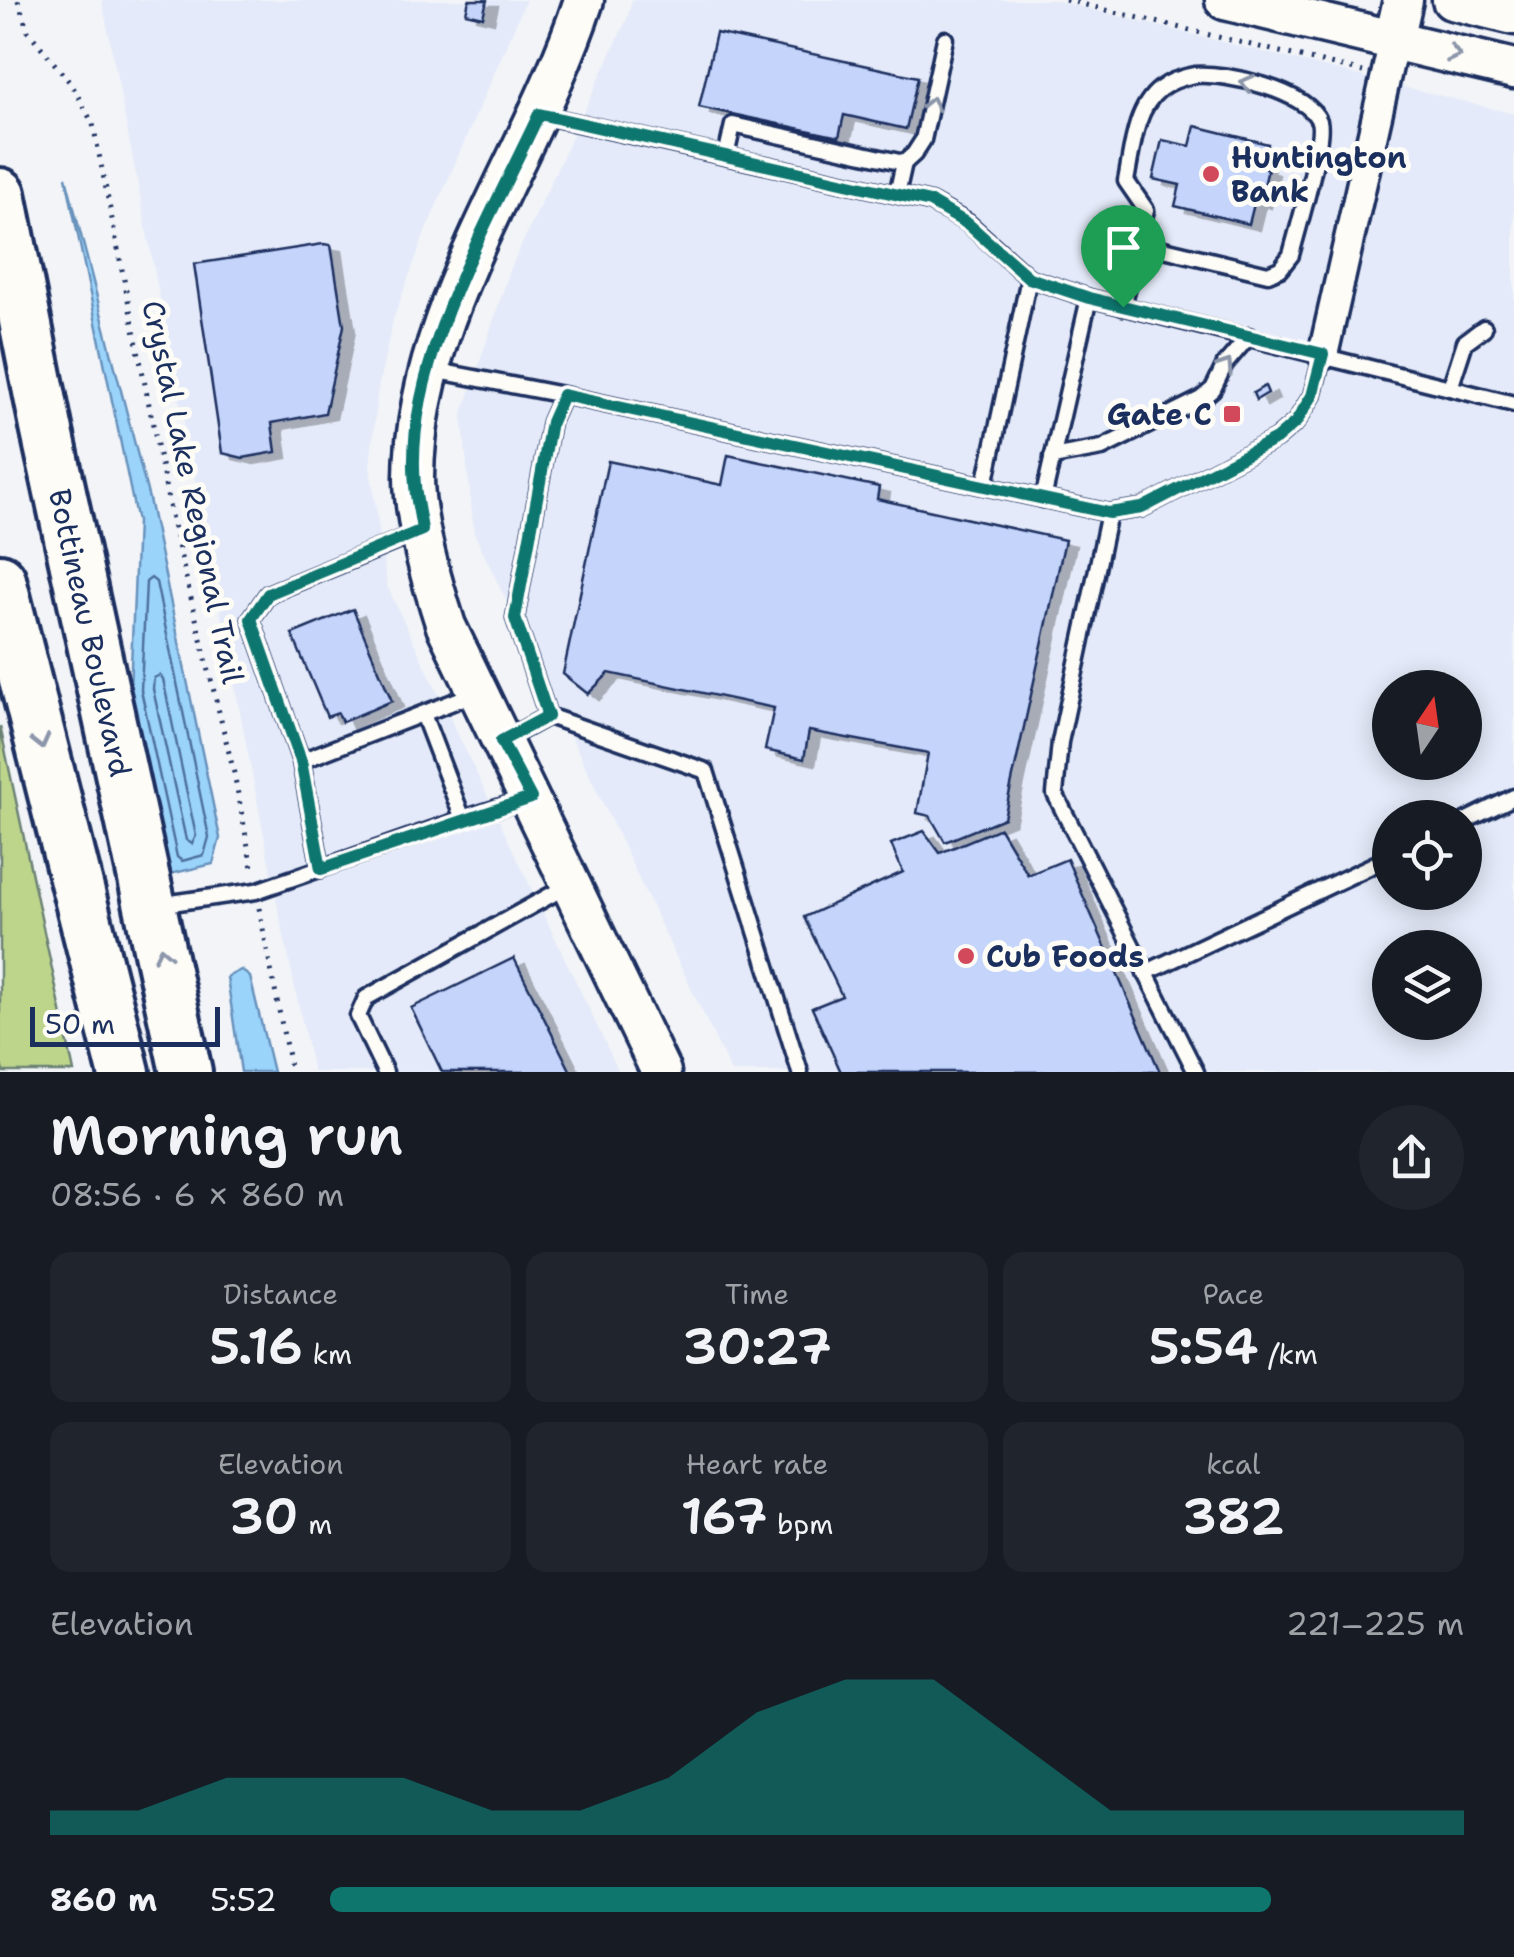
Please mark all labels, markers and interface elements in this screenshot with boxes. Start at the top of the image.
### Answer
one-way arrow [1445,42,1462,63]
one-way arrow [1239,74,1256,95]
one-way arrow [919,96,940,113]
place label: Huntington Bank [1231,137,1407,212]
marker: Huntington Bank [1200,163,1222,185]
pin [1081,205,1166,308]
icon: arrive [1096,220,1151,275]
street label: Crystal Lake Regional Trail [132,296,254,688]
one-way arrow [1214,359,1233,377]
place label: Gate C [1107,394,1212,435]
marker: Gate C [1221,403,1243,425]
street label: Bottineau Boulevard [39,485,142,780]
north arrow [1372,670,1482,780]
map controls [1372,670,1482,1040]
one-way arrow [29,733,50,750]
button: locate [1372,800,1482,910]
button: layers [1372,930,1482,1040]
place label: Cub Foods [986,936,1144,977]
marker: Cub Foods [955,945,977,967]
one-way arrow [152,946,173,963]
scale bar [30,1002,220,1046]
text: 50 m [45,1005,115,1043]
text: Morning run [50,1098,403,1172]
button: share [1359,1105,1464,1210]
text: 08:56 · 6 × 860 m [50,1173,344,1216]
text: Distance [223,1275,338,1313]
text: Time [725,1275,789,1313]
text: Pace [1203,1275,1264,1313]
text: 5.16 [209,1313,303,1380]
text: 30:27 [682,1313,832,1380]
text: 5:54 [1149,1313,1258,1380]
text: km [303,1335,352,1373]
text: /km [1258,1335,1318,1373]
text: Elevation [218,1445,343,1483]
text: Heart rate [686,1445,828,1483]
text: kcal [1206,1445,1261,1483]
text: 30 [229,1483,299,1550]
text: 167 [681,1483,767,1550]
text: 382 [1182,1483,1285,1550]
text: m [299,1505,332,1543]
text: bpm [767,1505,833,1543]
text: Elevation [50,1602,193,1645]
text: 221–225 m [1286,1602,1464,1645]
text: 860 m [50,1878,157,1921]
text: 5:52 [210,1878,277,1921]

